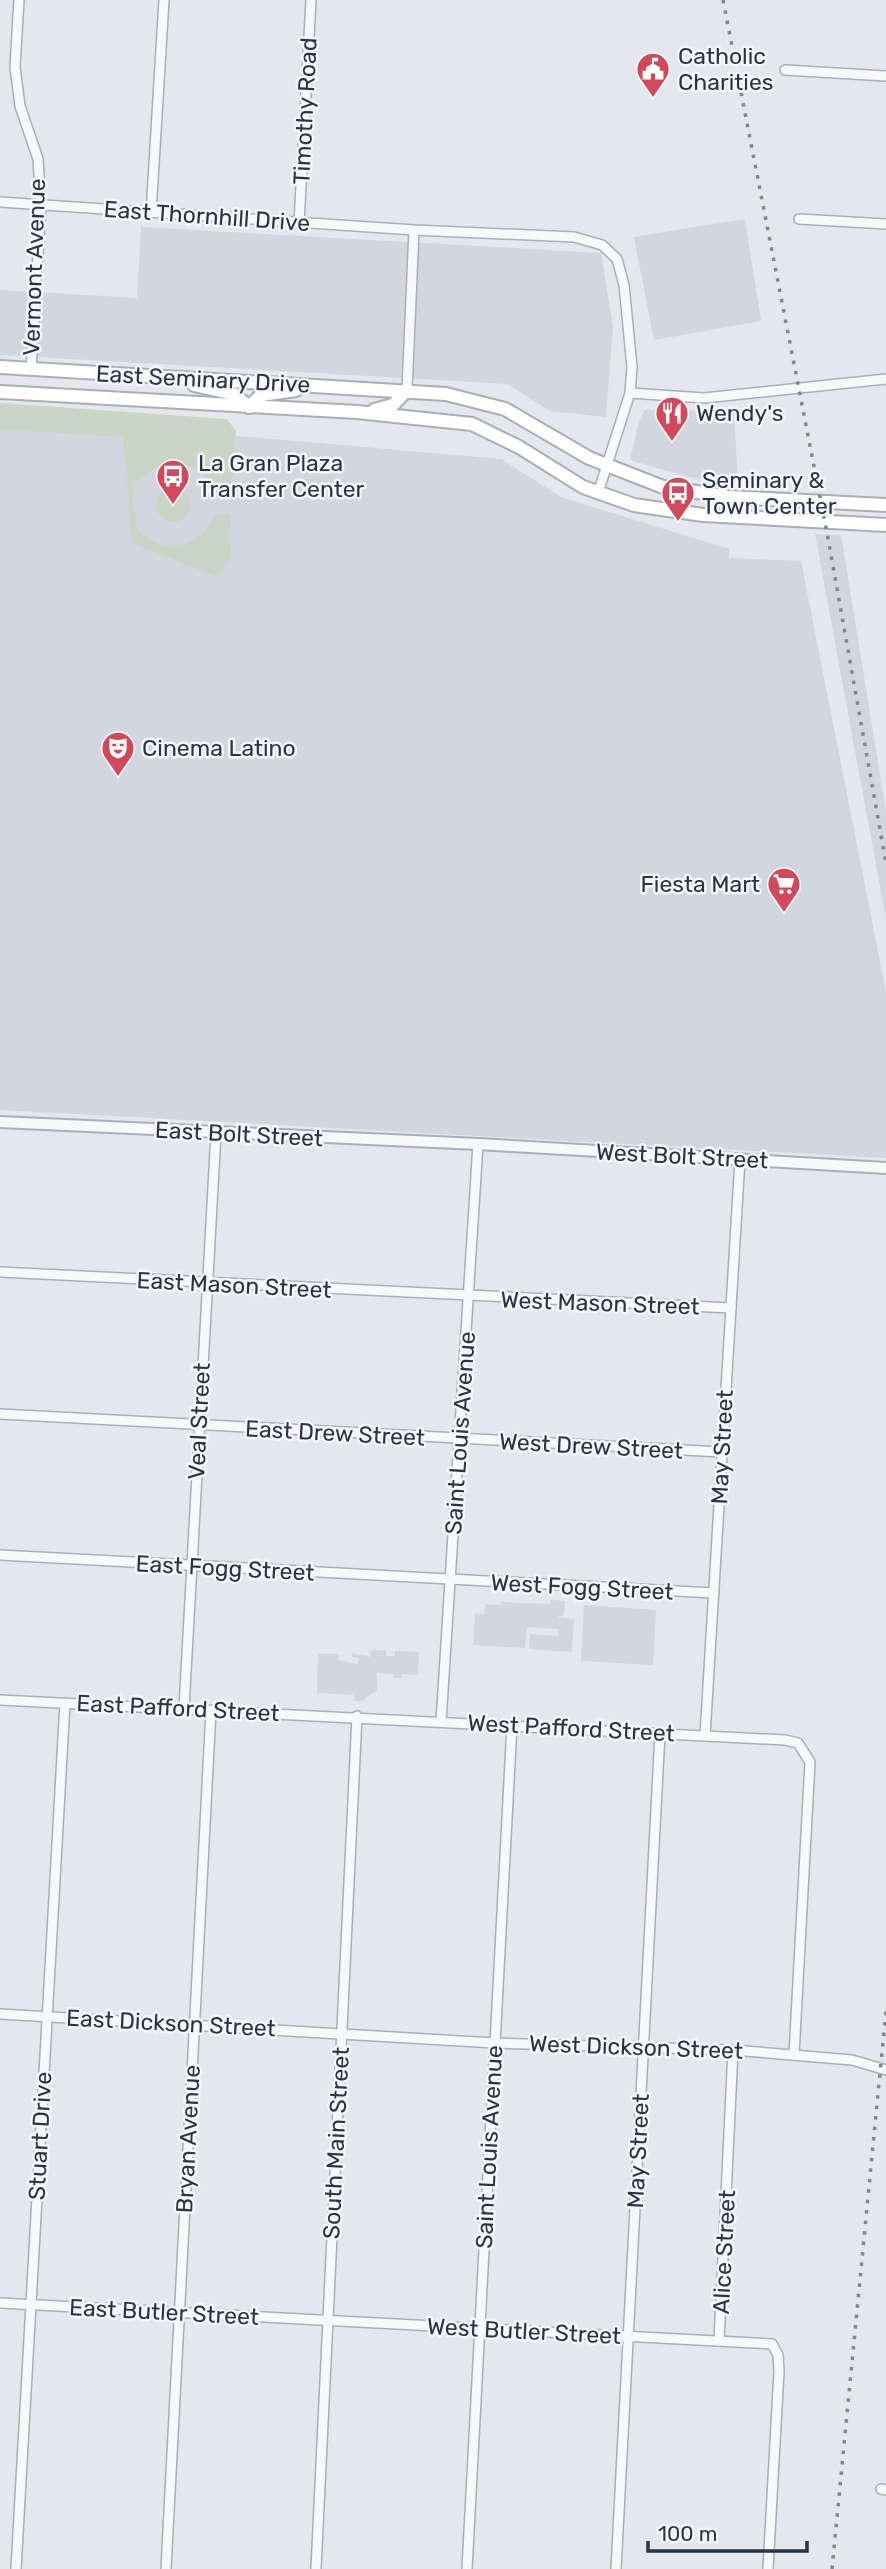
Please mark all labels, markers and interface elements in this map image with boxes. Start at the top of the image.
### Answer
street label: Timothy Road [287,37,323,185]
place label: Catholic Charities [678,42,774,96]
public building icon: Catholic Charities [634,50,672,99]
street label: Vermont Avenue [17,178,51,356]
street label: East Thornhill Drive [103,195,311,237]
street label: East Seminary Drive [95,359,311,399]
restaurant icon: Wendy's [653,394,691,443]
place label: Wendy's [696,399,783,427]
place label: La Gran Plaza Transfer Center [198,449,365,503]
bus stop icon: La Gran Plaza Transfer Center [154,457,192,506]
place label: Seminary & Town Center [702,466,837,520]
bus stop icon: Seminary & Town Center [659,474,697,523]
theatre icon: Cinema Latino [99,729,137,778]
place label: Cinema Latino [142,734,296,762]
supermarket icon: Fiesta Mart [765,865,803,914]
place label: Fiesta Mart [640,870,760,898]
street label: East Bolt Street [154,1116,324,1152]
street label: West Bolt Street [595,1138,769,1174]
street label: East Mason Street [136,1266,332,1304]
street label: West Mason Street [500,1286,700,1320]
street label: Saint Louis Avenue [439,1330,481,1536]
street label: Veal Street [182,1362,216,1480]
street label: May Street [705,1389,739,1505]
street label: East Drew Street [244,1414,426,1452]
street label: West Drew Street [498,1427,684,1465]
street label: East Fogg Street [135,1549,315,1587]
street label: West Fogg Street [490,1568,674,1606]
street label: East Pafford Street [76,1689,280,1727]
street label: West Pafford Street [467,1709,675,1747]
street label: East Dickson Street [66,2004,276,2042]
street label: West Dickson Street [529,2029,743,2065]
street label: Saint Louis Avenue [470,2045,508,2249]
street label: South Main Street [317,2046,355,2240]
street label: Bryan Avenue [170,2064,206,2214]
street label: Stuart Drive [23,2071,57,2201]
street label: May Street [621,2093,655,2209]
street label: Alice Street [707,2189,741,2315]
street label: East Butler Street [68,2293,260,2331]
street label: West Butler Street [426,2312,622,2350]
scale bar [648,2510,807,2554]
text: 100 m [658,2521,717,2546]

